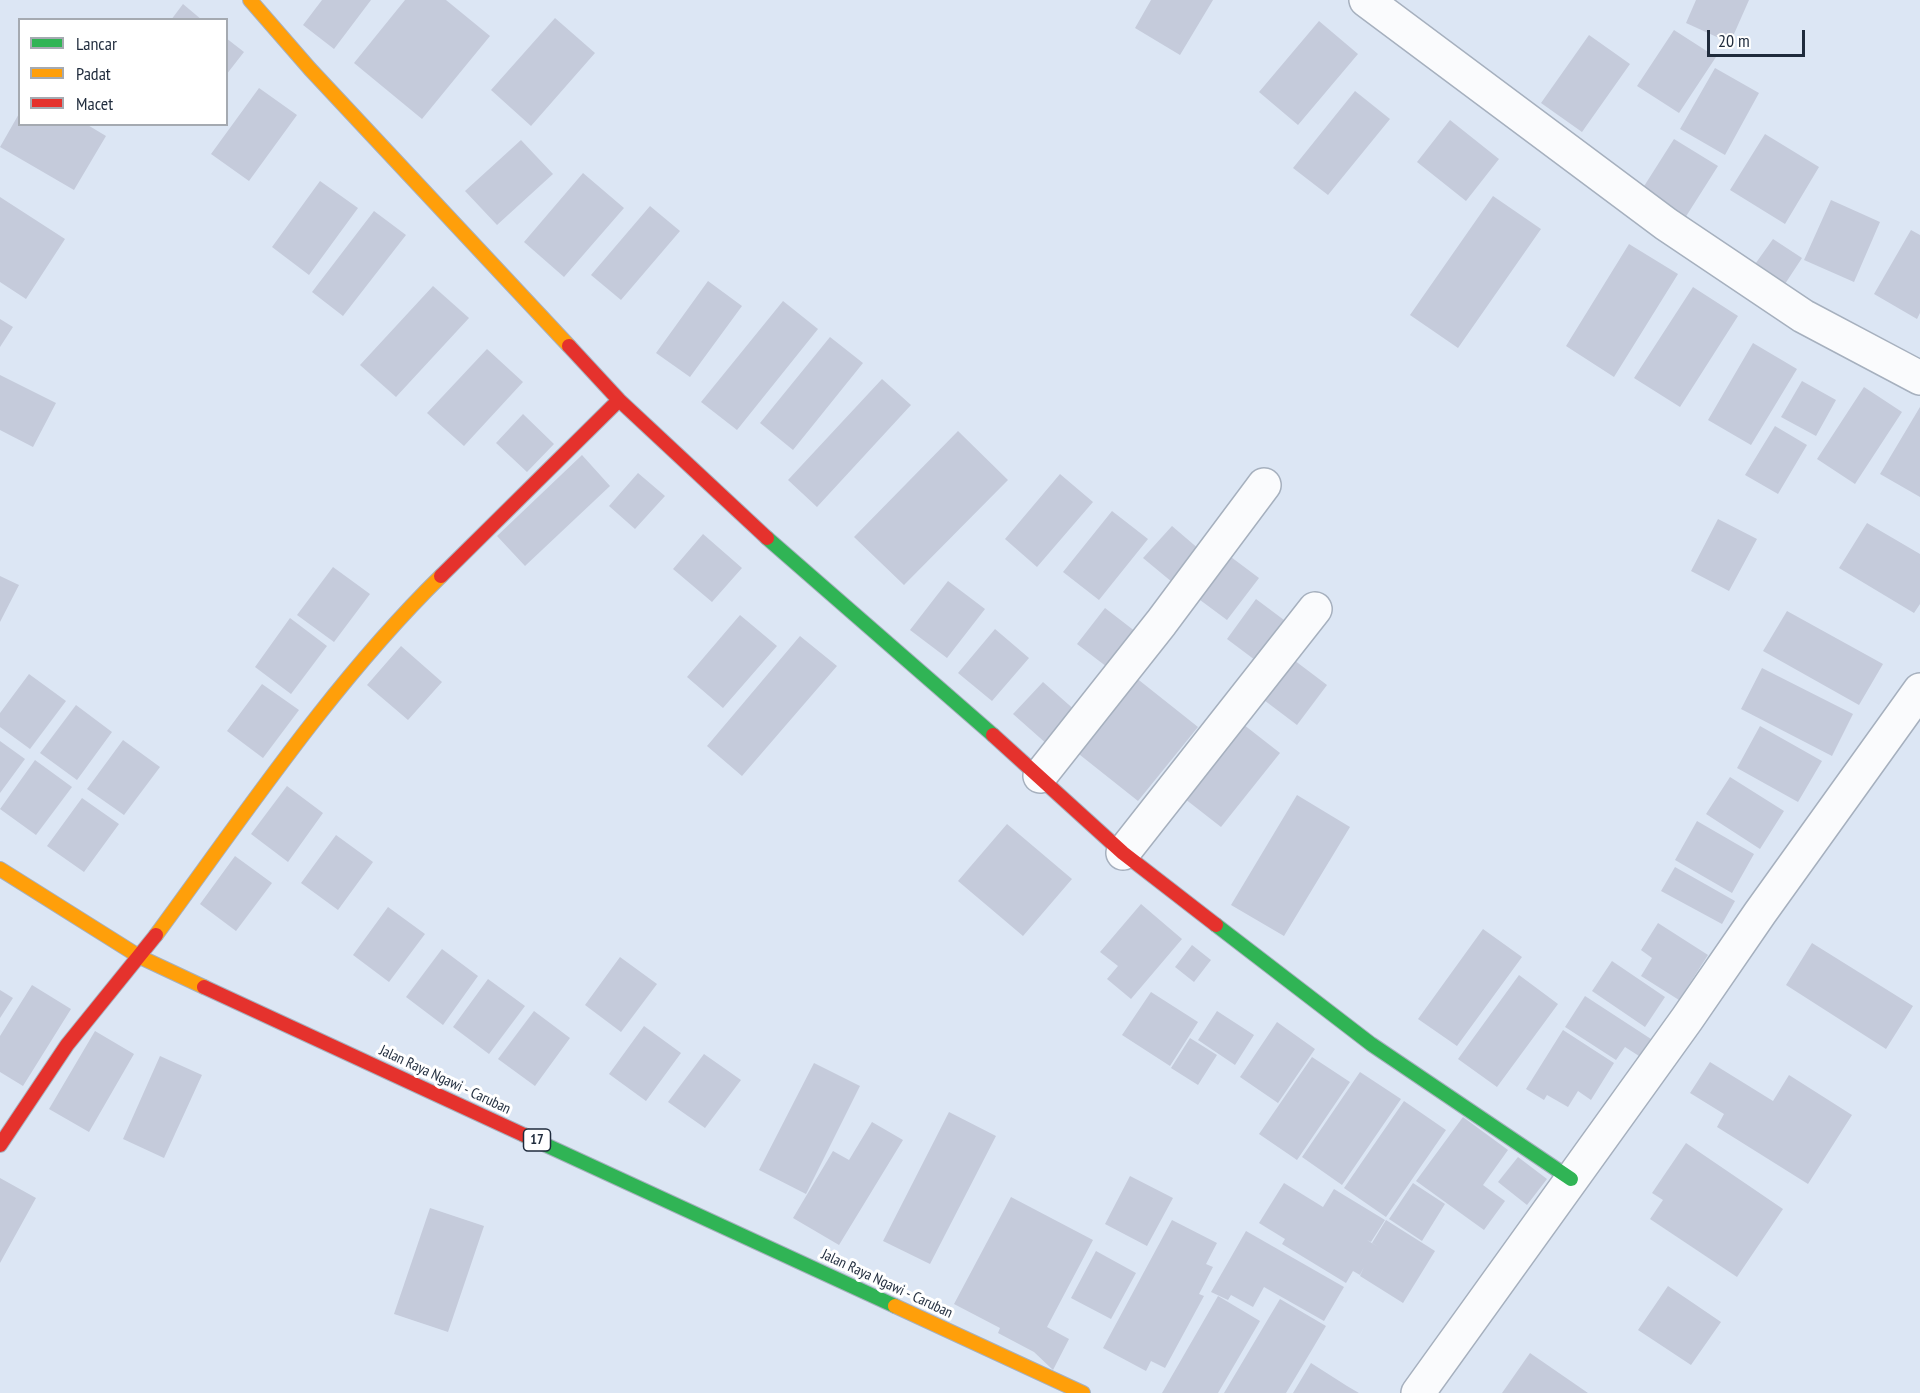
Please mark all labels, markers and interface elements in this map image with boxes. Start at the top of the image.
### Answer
legend [18,18,228,126]
scale bar [1710,18,1808,56]
text: 20 m [1718,29,1750,52]
text: Lancar [76,32,117,55]
text: Padat [76,62,111,85]
text: Macet [76,92,113,115]
street label: Jalan Raya Ngawi - Caruban [377,1042,513,1118]
road number: 17 [524,1129,550,1151]
street label: Jalan Raya Ngawi - Caruban [819,1246,955,1322]

